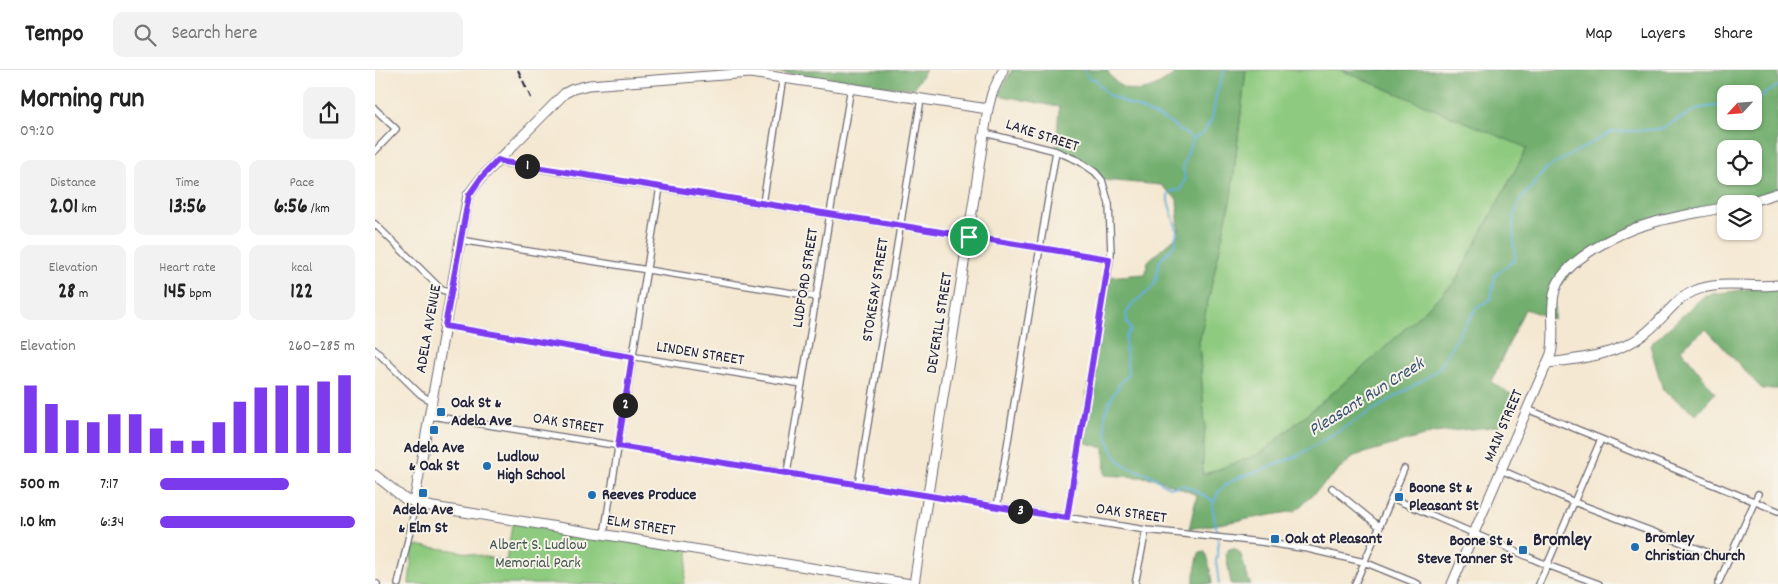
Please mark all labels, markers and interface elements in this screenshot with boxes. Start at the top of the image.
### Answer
search box [113,12,463,57]
text: Tempo [25,18,83,52]
icon: search [131,21,159,49]
text: Search here [171,21,257,48]
text: Map [1585,22,1612,47]
text: Layers [1640,22,1686,47]
text: Share [1714,22,1753,47]
text: Morning run [20,81,144,121]
north arrow [1717,85,1763,130]
map controls [1717,85,1762,240]
button: share [303,87,355,139]
street label: LAKE STREET [1002,113,1082,159]
text: 09:20 [20,120,54,143]
button: locate [1717,140,1762,185]
pin: 1 [515,154,539,178]
text: 1 [526,156,529,176]
text: Distance [50,173,96,193]
text: Time [176,173,199,193]
text: Pace [289,173,314,193]
text: 2.01 [50,193,78,223]
text: 13:56 [169,193,206,223]
text: 6:56 [274,193,307,223]
button: layers [1717,195,1762,240]
text: km [78,199,97,219]
text: /km [307,199,330,219]
pin [948,216,990,258]
icon: arrive [955,223,983,251]
street label: LUDFORD STREET [787,226,825,330]
street label: STOKESAY STREET [856,236,896,344]
text: Elevation [49,258,98,278]
text: Heart rate [159,258,216,278]
text: kcal [291,258,312,278]
street label: DEVERILL STREET [921,270,959,375]
text: 28 [58,278,76,308]
text: 145 [163,278,186,308]
text: 122 [290,278,313,308]
street label: ADELA AVENUE [410,282,448,375]
text: m [76,284,88,304]
text: bpm [186,284,212,304]
text: Elevation [20,335,76,358]
text: 260–285 m [288,335,355,358]
street label: LINDEN STREET [654,336,746,372]
water label: Pleasant Run Creek [1305,352,1431,443]
street label: MAIN STREET [1478,386,1530,466]
place label: Oak St & Adela Ave [451,392,512,433]
pin: 2 [613,392,637,418]
text: 2 [622,395,629,415]
marker: Oak St & Adela Ave [435,406,447,418]
street label: OAK STREET [531,407,606,441]
marker: Adela Ave & Oak St [428,424,440,436]
place label: Adela Ave & Oak St [404,437,464,478]
place label: Ludlow High School [497,446,565,487]
marker: Ludlow High School [481,460,493,472]
text: 500 m [20,473,60,496]
text: 7:17 [100,473,118,496]
place label: Boone St & Pleasant St [1409,477,1479,518]
place label: Reeves Produce [602,484,696,507]
marker: Adela Ave & Elm St [417,487,429,499]
marker: Reeves Produce [586,489,598,501]
marker: Boone St & Pleasant St [1393,491,1405,503]
pin: 3 [1007,498,1033,524]
street label: OAK STREET [1094,498,1168,530]
place label: Adela Ave & Elm St [393,499,453,540]
text: 3 [1017,501,1024,521]
street label: ELM STREET [605,509,677,543]
text: 1.0 km [20,511,56,534]
text: 6:34 [100,511,124,534]
place label: Bromley Christian Church [1645,527,1745,568]
place label: Oak at Pleasant [1285,528,1382,551]
district label: Bromley [1533,528,1592,555]
place label: Boone St & Steve Tanner St [1417,530,1513,571]
marker: Oak at Pleasant [1269,533,1281,545]
park label: Albert S. Ludlow Memorial Park [489,534,587,575]
marker: Bromley Christian Church [1629,541,1641,553]
marker: Boone St & Steve Tanner St [1517,544,1529,556]

